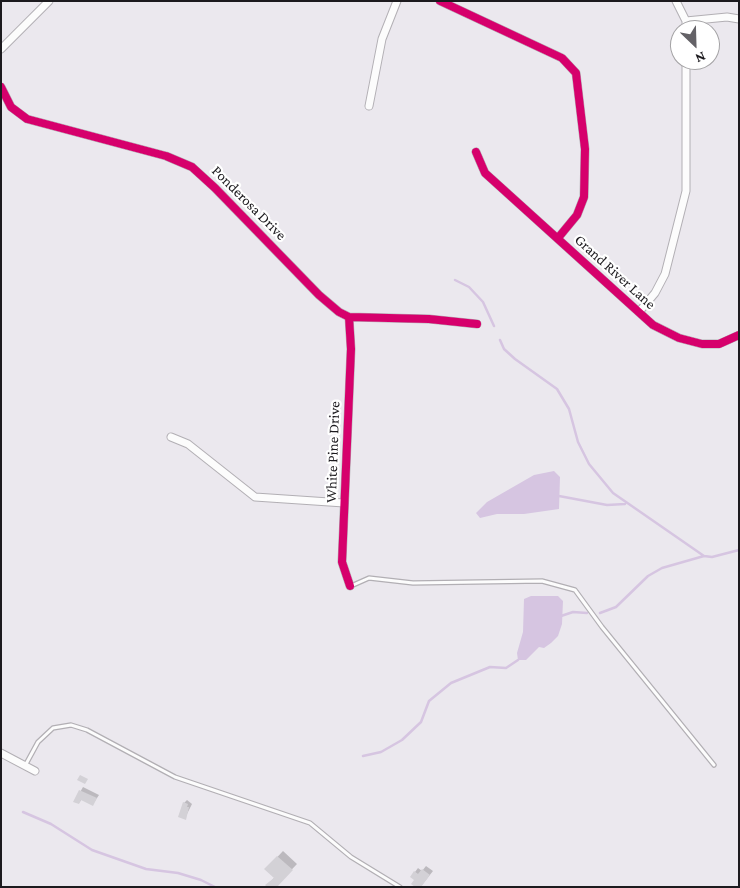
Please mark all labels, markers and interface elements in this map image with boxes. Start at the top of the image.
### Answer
north arrow [670,20,720,70]
text: N [693,49,708,67]
street label: Ponderosa Drive [208,162,290,244]
street label: Grand River Lane [571,231,659,313]
street label: White Pine Drive [322,401,344,503]

